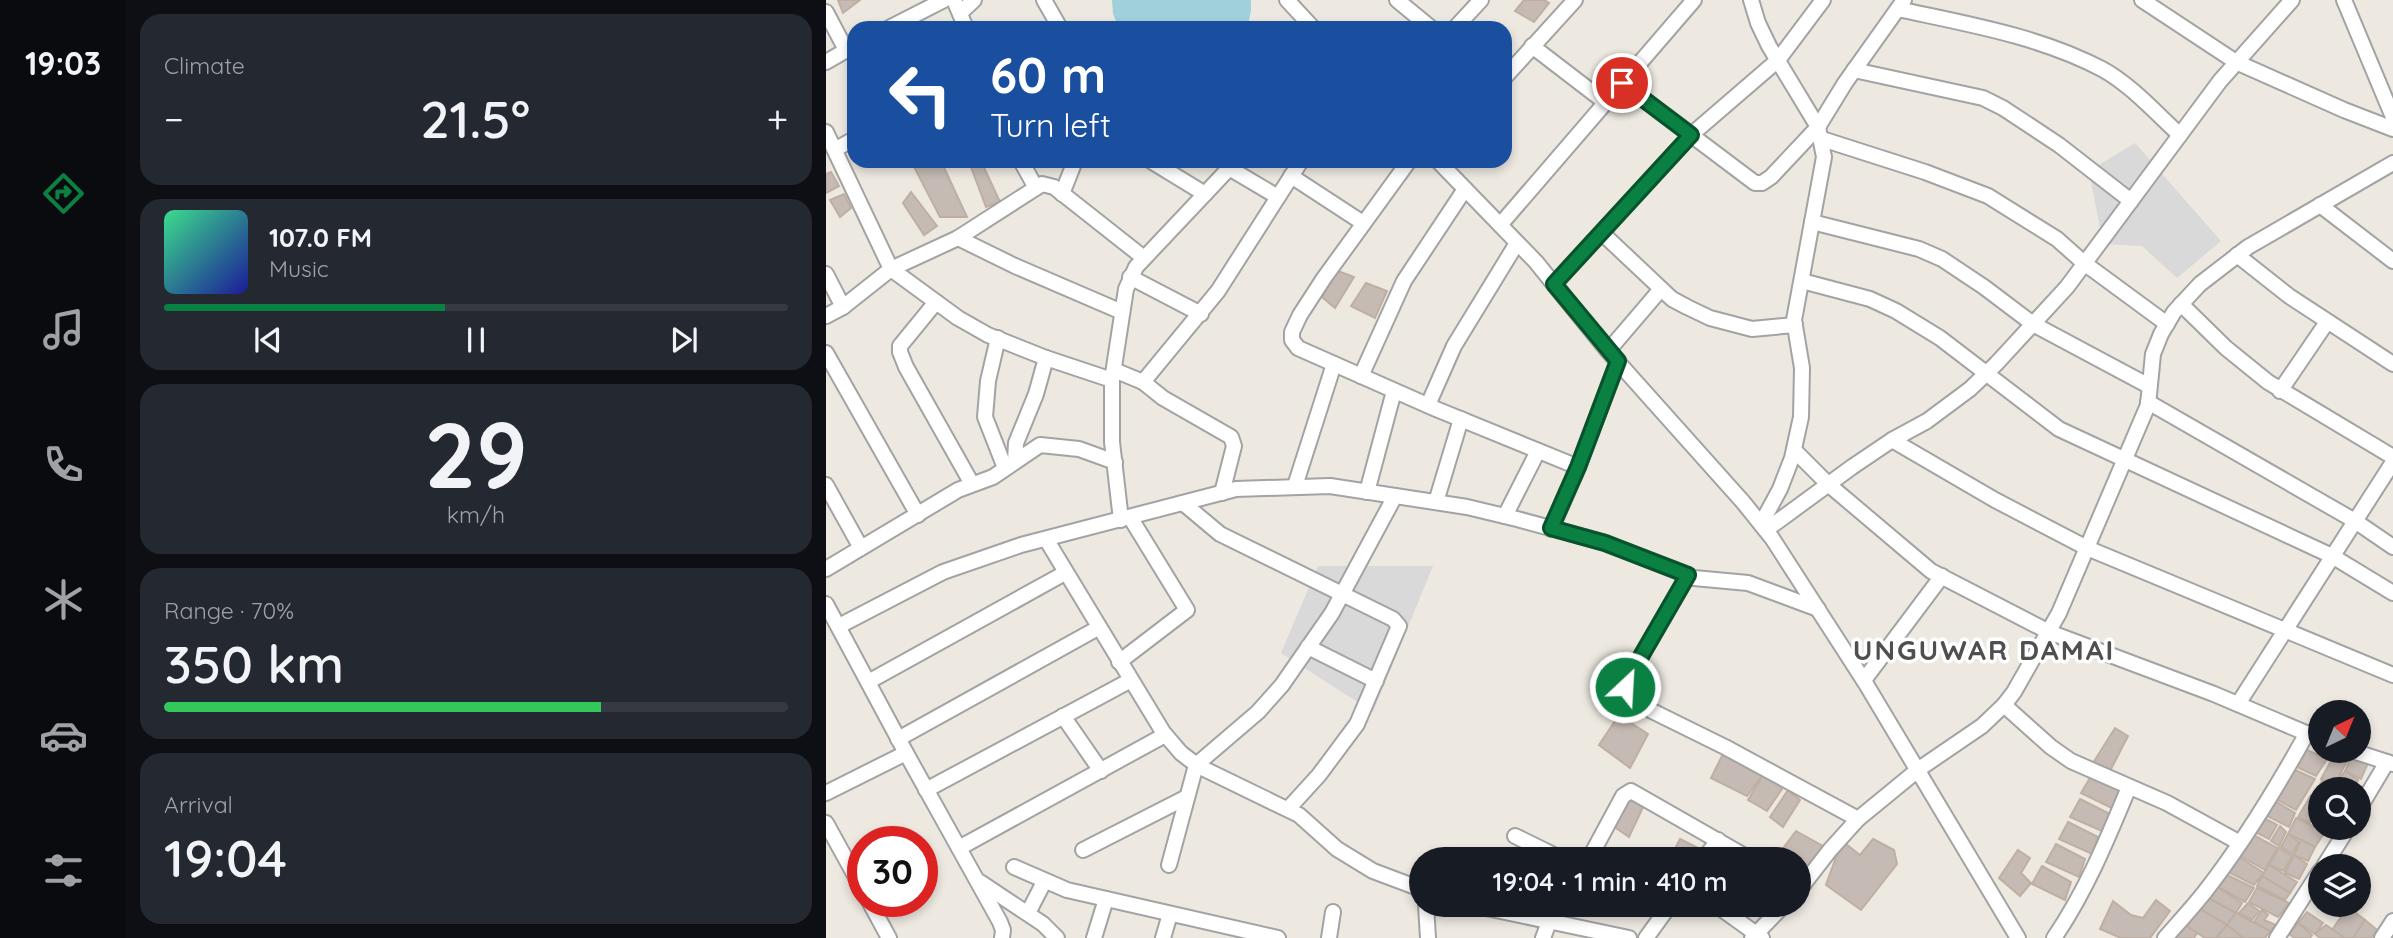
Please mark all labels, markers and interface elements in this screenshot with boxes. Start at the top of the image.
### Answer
text: 19:03 [25,43,101,83]
text: 60 m [990,44,1106,105]
icon: left [875,49,966,140]
text: Climate [164,51,245,80]
pin [1592,53,1652,113]
icon: arrive [1603,64,1641,102]
text: 21.5° [420,86,530,151]
text: − [164,95,184,143]
text: + [767,95,788,143]
text: Turn left [990,105,1111,145]
icon: directions [39,169,88,218]
text: 107.0 FM [269,221,372,254]
text: Music [269,254,329,283]
icon: music [39,305,88,354]
icon: previous [249,321,287,359]
icon: pause [457,321,495,359]
icon: next [665,321,703,359]
text: 29 [424,397,528,511]
icon: phone [39,440,88,489]
text: km/h [447,500,505,529]
icon: climate [39,575,88,624]
text: Range · 70% [164,596,294,625]
text: 350 km [164,631,344,696]
district label: UNGUWAR DAMAI [1853,632,2115,667]
position arrow [1588,650,1662,724]
north arrow [2308,700,2371,763]
map controls [2308,700,2371,917]
icon: car [39,711,88,760]
button: search [2308,777,2371,840]
text: Arrival [164,790,233,819]
text: 19:04 [164,825,287,890]
speed limit sign: 30 [847,826,938,917]
icon: filters [39,846,88,895]
button: layers [2308,854,2371,917]
text: 19:04 · 1 min · 410 m [1492,865,1728,898]

